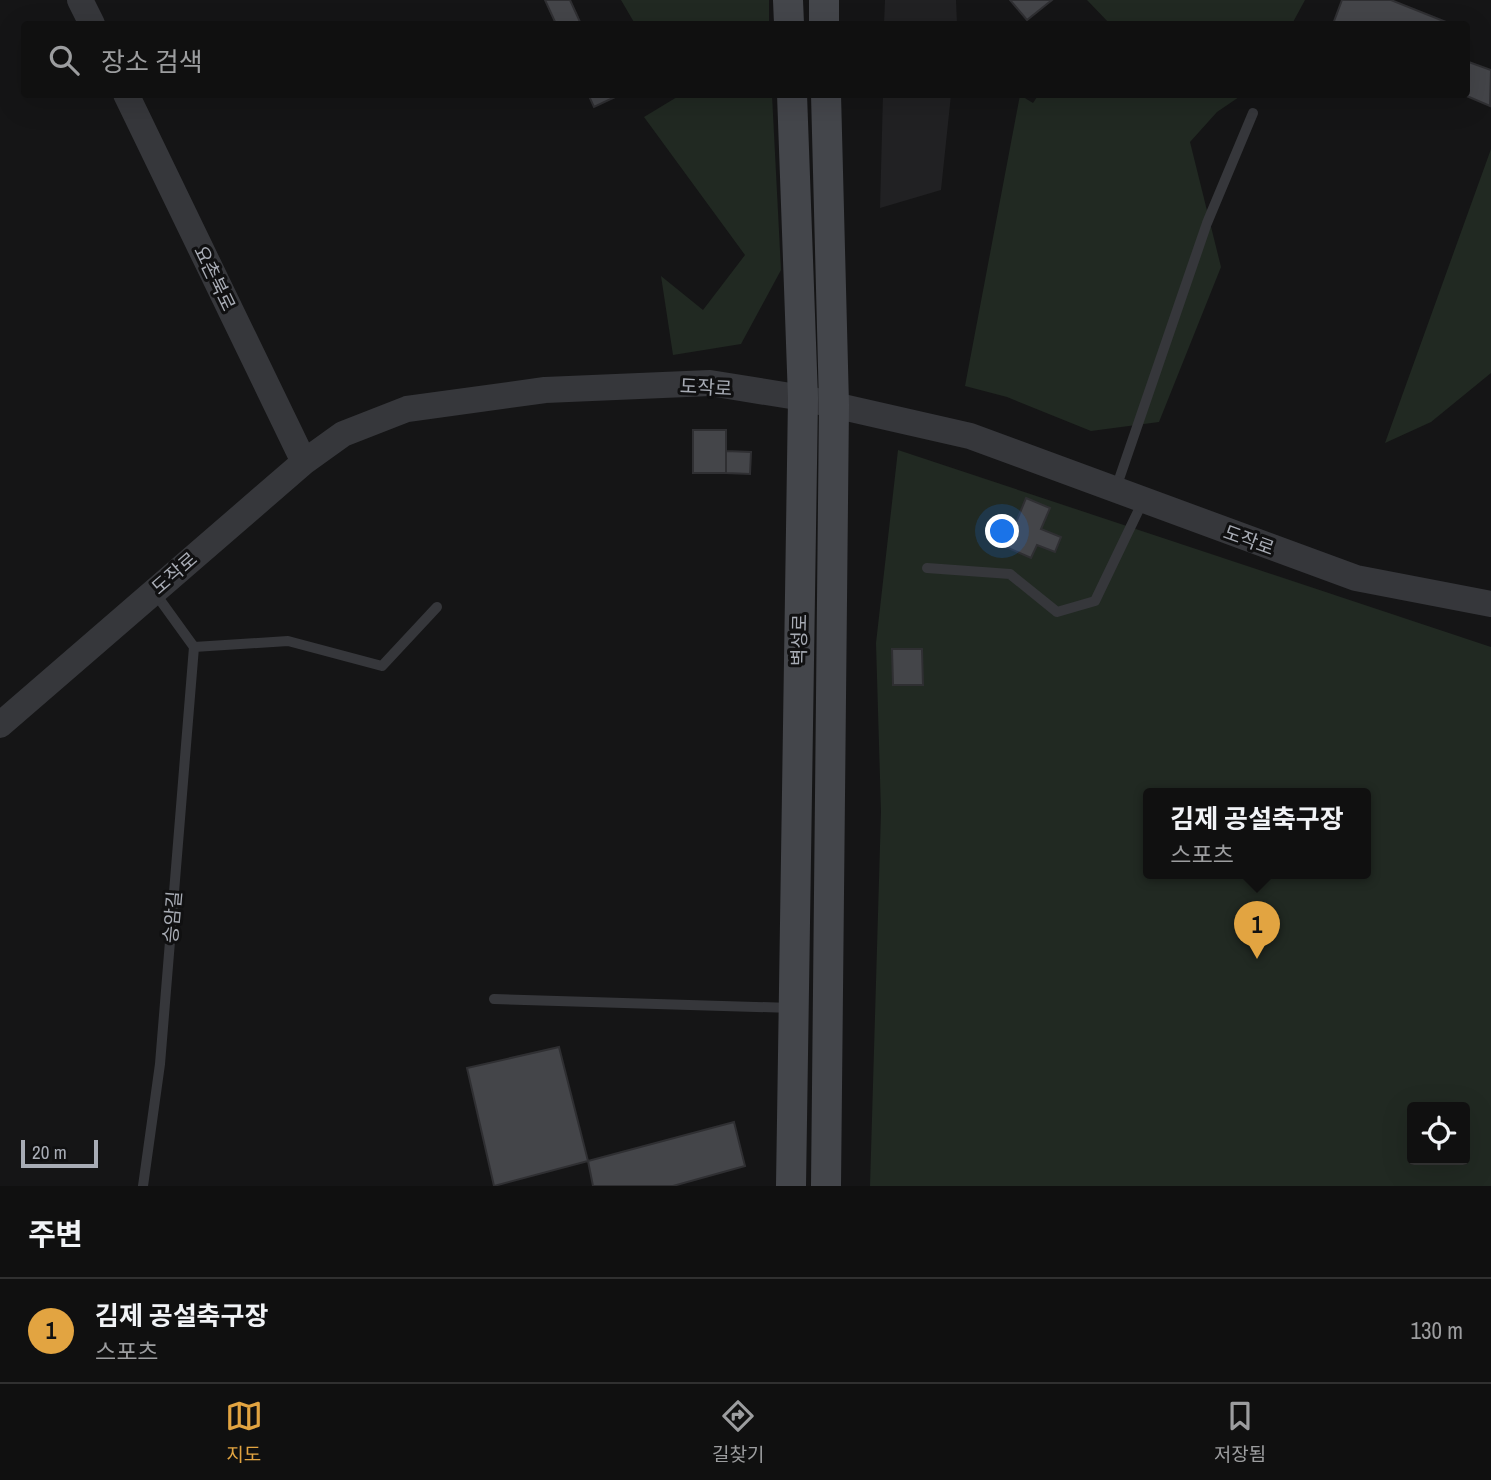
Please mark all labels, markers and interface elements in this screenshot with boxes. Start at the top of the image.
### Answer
search box [21,21,1470,98]
icon: search [45,41,83,79]
text: 장소 검색 [101,44,203,79]
street label: 요촌북로 [188,241,242,315]
street label: 도작로 [679,373,733,401]
your location [985,514,1019,548]
street label: 도작로 [1220,519,1278,561]
street label: 도작로 [146,546,202,600]
street label: 벽성로 [786,614,812,666]
popup [1143,788,1371,879]
text: 김제 공설축구장 [1170,801,1344,836]
text: 스포츠 [1170,839,1234,870]
street label: 승암길 [157,890,187,944]
pin: 1 [1234,901,1280,959]
map controls [1407,1102,1470,1165]
button: locate [1407,1102,1470,1165]
scale bar [21,1137,98,1169]
text: 20 m [32,1139,67,1165]
text: 주변 [28,1214,83,1254]
text: 김제 공설축구장 [95,1298,268,1333]
text: 1 [46,1315,56,1346]
text: 130 m [1411,1315,1463,1346]
text: 스포츠 [95,1336,158,1367]
tab: 지도 [225,1397,263,1467]
tab: 길찾기 [712,1397,764,1467]
tab: 저장됨 [1214,1397,1266,1467]

